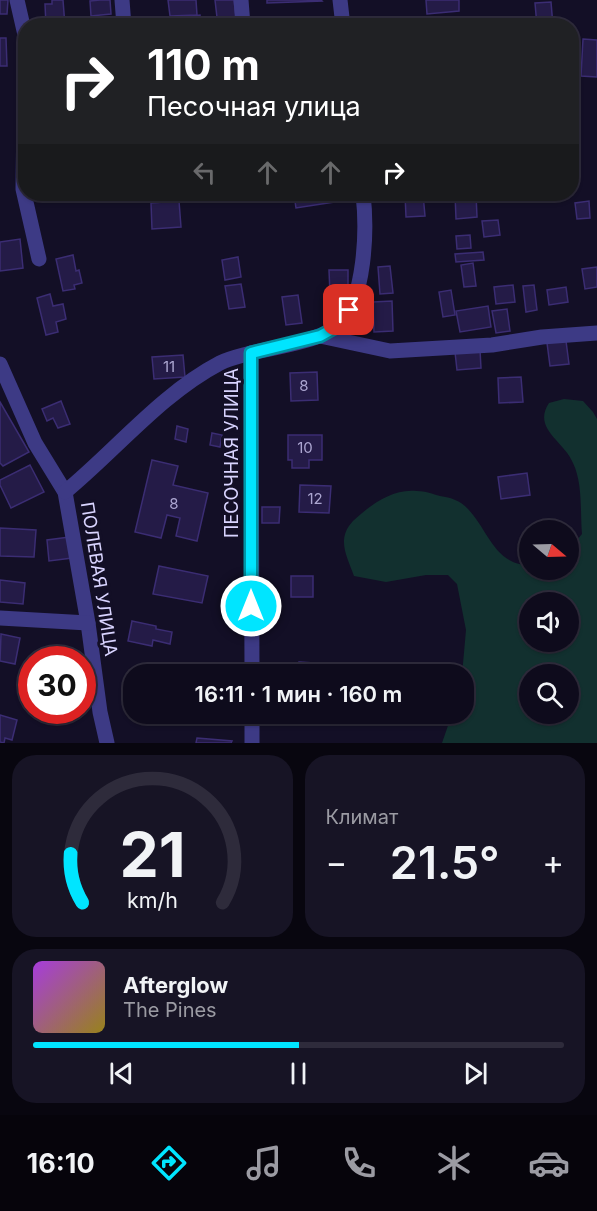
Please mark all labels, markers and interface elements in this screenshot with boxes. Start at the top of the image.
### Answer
text: 110 m [147,39,260,90]
icon: right [48,42,126,120]
text: Песочная улица [147,90,361,123]
icon: left [188,156,221,189]
icon: ahead [251,156,284,189]
icon: ahead [314,156,347,189]
icon: right [377,156,410,189]
pin [323,284,374,335]
icon: arrive [332,293,365,326]
house number: 11 [163,357,175,376]
street label: ПЕСОЧНАЯ УЛИЦА [221,368,242,538]
house number: 8 [299,376,309,395]
house number: 10 [297,438,313,457]
house number: 12 [307,489,323,508]
house number: 8 [169,494,179,513]
street label: ПОЛЕВАЯ УЛИЦА [77,500,122,658]
north arrow [519,520,579,580]
map controls [519,520,579,724]
position arrow [219,574,283,638]
button: sound [519,592,579,652]
speed limit sign: 30 [18,646,96,724]
button: search [519,664,579,724]
text: 16:11 · 1 мин · 160 m [195,681,402,707]
text: Климат [326,805,398,829]
text: 21 [119,817,185,892]
text: 21.5° [390,835,500,890]
text: − [326,842,347,882]
text: + [542,842,564,882]
text: km/h [127,887,178,913]
text: Afterglow [123,972,228,998]
text: The Pines [123,998,217,1022]
icon: previous [105,1057,138,1090]
icon: pause [282,1057,315,1090]
icon: next [459,1057,492,1090]
icon: directions [148,1142,190,1184]
icon: music [243,1142,285,1184]
icon: phone [338,1142,380,1184]
icon: climate [433,1142,475,1184]
icon: car [528,1142,570,1184]
text: 16:10 [27,1147,95,1180]

